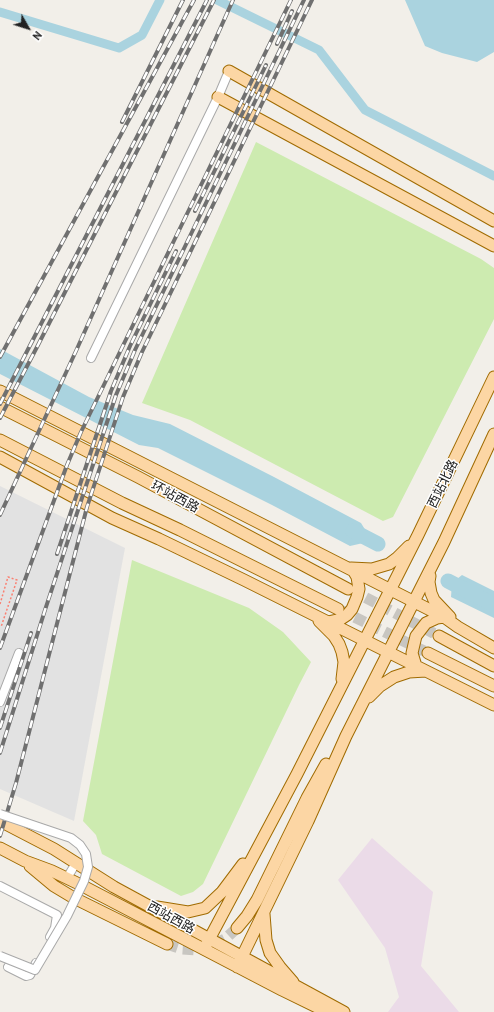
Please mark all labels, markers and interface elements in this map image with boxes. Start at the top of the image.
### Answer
north arrow [8,8,48,48]
text: N [30,28,45,43]
street label: 西站北路 [425,457,461,511]
street label: 环站西路 [148,478,202,516]
street label: 西站西路 [144,899,198,937]

